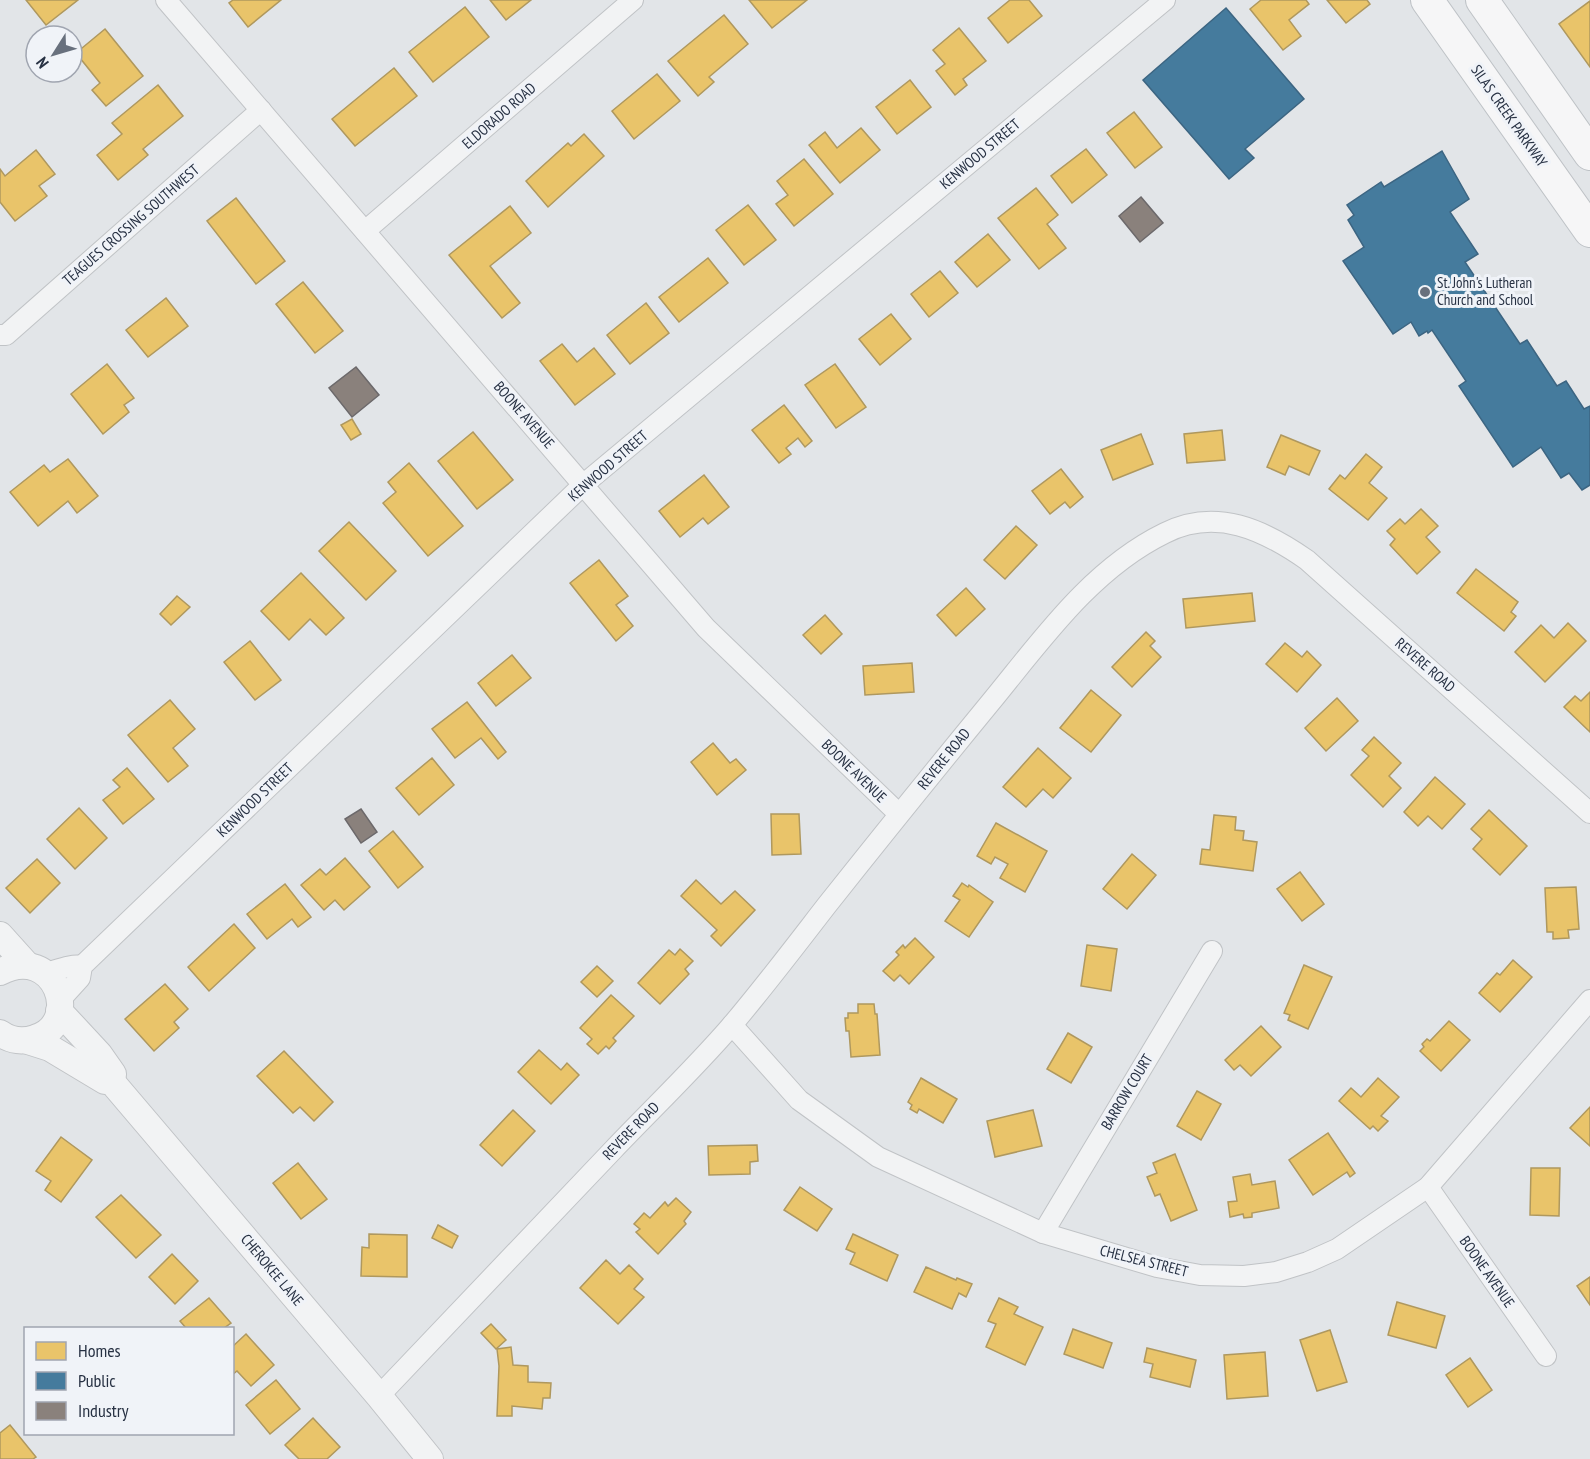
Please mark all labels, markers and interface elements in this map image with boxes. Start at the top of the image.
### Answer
north arrow [24,24,84,84]
text: N [31,54,53,72]
street label: SILAS CREEK PARKWAY [1467,61,1552,171]
street label: ELDORADO ROAD [458,78,540,153]
street label: KENWOOD STREET [936,114,1024,193]
street label: TEAGUES CROSSING SOUTHWEST [58,160,203,289]
place label: St. John's Lutheran Church and School [1437,273,1534,309]
marker: St. John's Lutheran Church and School [1418,285,1432,299]
street label: BOONE AVENUE [490,377,559,452]
street label: KENWOOD STREET [564,426,652,505]
street label: REVERE ROAD [1391,633,1459,696]
street label: REVERE ROAD [913,724,974,793]
street label: BOONE AVENUE [818,735,891,806]
street label: KENWOOD STREET [212,758,297,841]
street label: BARROW COURT [1097,1050,1157,1133]
street label: REVERE ROAD [598,1098,663,1164]
street label: CHEROKEE LANE [237,1230,308,1309]
street label: BOONE AVENUE [1456,1232,1519,1311]
street label: CHELSEA STREET [1098,1240,1190,1281]
legend [24,1327,234,1435]
text: Homes [78,1339,121,1362]
text: Public [78,1369,116,1392]
text: Industry [78,1399,129,1422]

